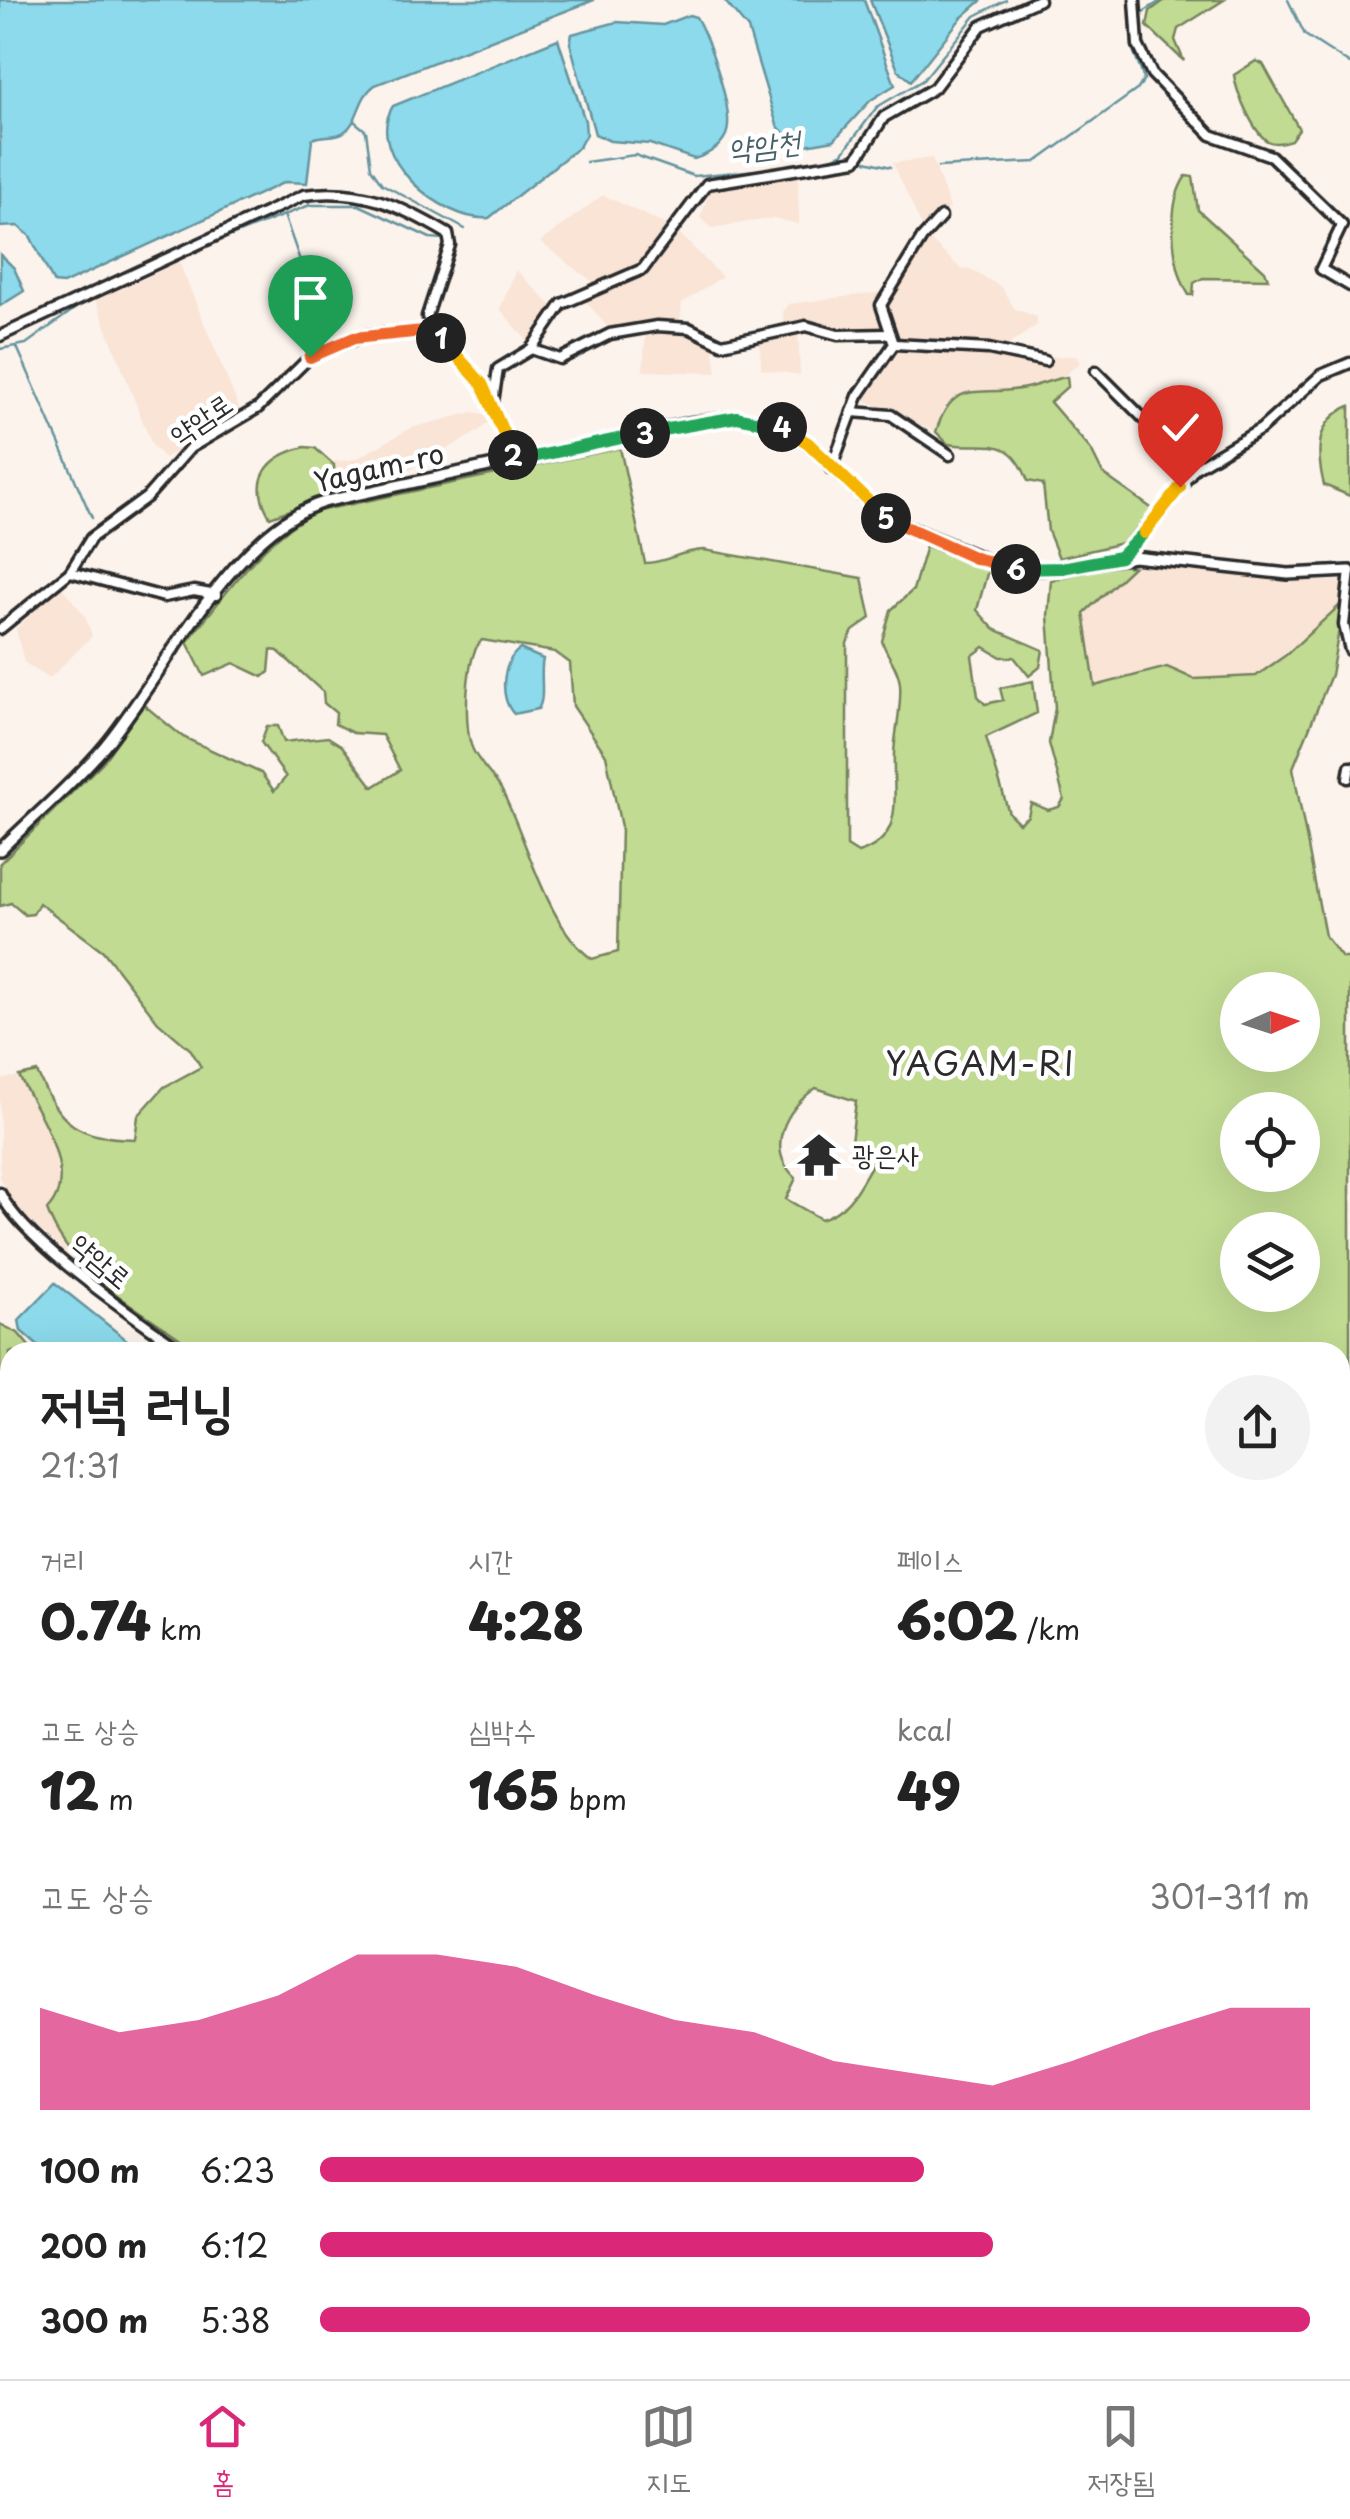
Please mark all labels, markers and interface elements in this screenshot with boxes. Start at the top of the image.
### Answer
water label: 약암천 [725,116,805,170]
pin [268,255,353,358]
icon: arrive [283,270,338,325]
pin: 1 [416,313,466,363]
text: 1 [434,316,448,359]
street label: 약암로 [160,381,240,454]
pin [1138,385,1223,488]
icon: check [1153,400,1208,455]
pin: 4 [757,402,807,452]
text: 4 [772,405,792,448]
pin: 3 [620,408,670,458]
text: 3 [636,411,654,454]
pin: 2 [488,430,538,480]
street label: Yagam-ro [309,431,448,502]
text: 2 [503,433,523,476]
pin: 5 [861,493,911,543]
text: 5 [877,496,895,539]
pin: 6 [991,544,1041,594]
text: 6 [1006,547,1026,590]
north arrow [1220,972,1320,1072]
map controls [1220,972,1320,1312]
district label: YAGAM-RI [886,1039,1076,1087]
button: locate [1220,1092,1320,1192]
temple icon: 광은사 [795,1131,843,1179]
place label: 광은사 [852,1132,920,1175]
button: layers [1220,1212,1320,1312]
street label: 약암로 [62,1222,142,1298]
text: 저녁 러닝 [40,1362,235,1445]
button: share [1205,1375,1310,1480]
text: 21:31 [40,1441,120,1489]
text: 거리 [40,1538,85,1581]
text: 시간 [468,1538,513,1581]
text: 페이스 [897,1538,964,1581]
text: 0.74 [40,1581,151,1657]
text: 4:28 [468,1581,584,1657]
text: 6:02 [897,1581,1018,1657]
text: km [151,1607,202,1650]
text: /km [1018,1607,1080,1650]
text: 고도 상승 [40,1708,139,1751]
text: 심박수 [468,1708,536,1751]
text: kcal [897,1708,953,1751]
text: 12 [40,1751,99,1827]
text: 165 [468,1751,560,1827]
text: 49 [897,1751,961,1827]
text: m [99,1777,134,1820]
text: bpm [560,1777,627,1820]
text: 고도 상승 [40,1872,153,1920]
text: 301–311 m [1150,1872,1310,1920]
text: 100 m [40,2146,140,2194]
text: 6:23 [200,2146,275,2194]
text: 200 m [40,2221,147,2269]
text: 6:12 [200,2221,269,2269]
text: 300 m [40,2296,148,2344]
text: 5:38 [200,2296,271,2344]
tab: 홈 [195,2399,250,2502]
tab: 지도 [641,2399,696,2502]
tab: 저장됨 [1087,2399,1155,2502]

